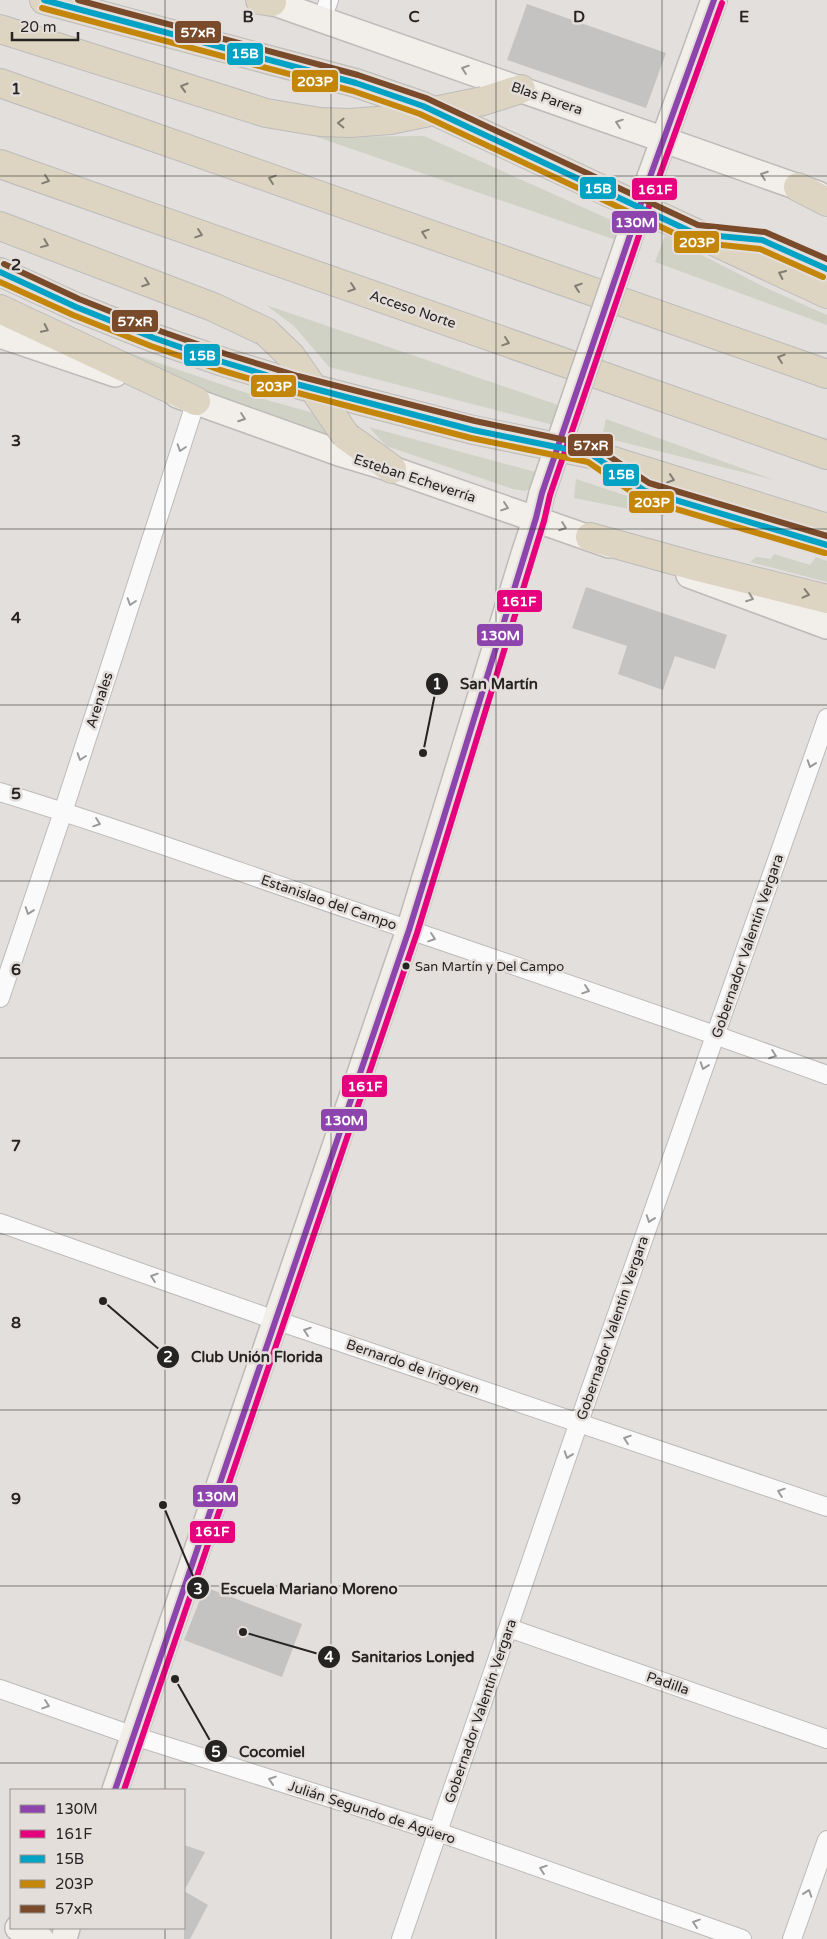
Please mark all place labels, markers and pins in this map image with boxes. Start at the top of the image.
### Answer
callout: San Martín [425,669,548,699]
place label: San Martín y Del Campo [415,959,564,975]
marker: San Martín y Del Campo [401,961,411,971]
callout: Club Unión Florida [156,1342,333,1372]
callout: Escuela Mariano Moreno [186,1573,408,1603]
callout: Sanitarios Lonjed [316,1642,484,1672]
callout: Cocomiel [204,1736,315,1766]

